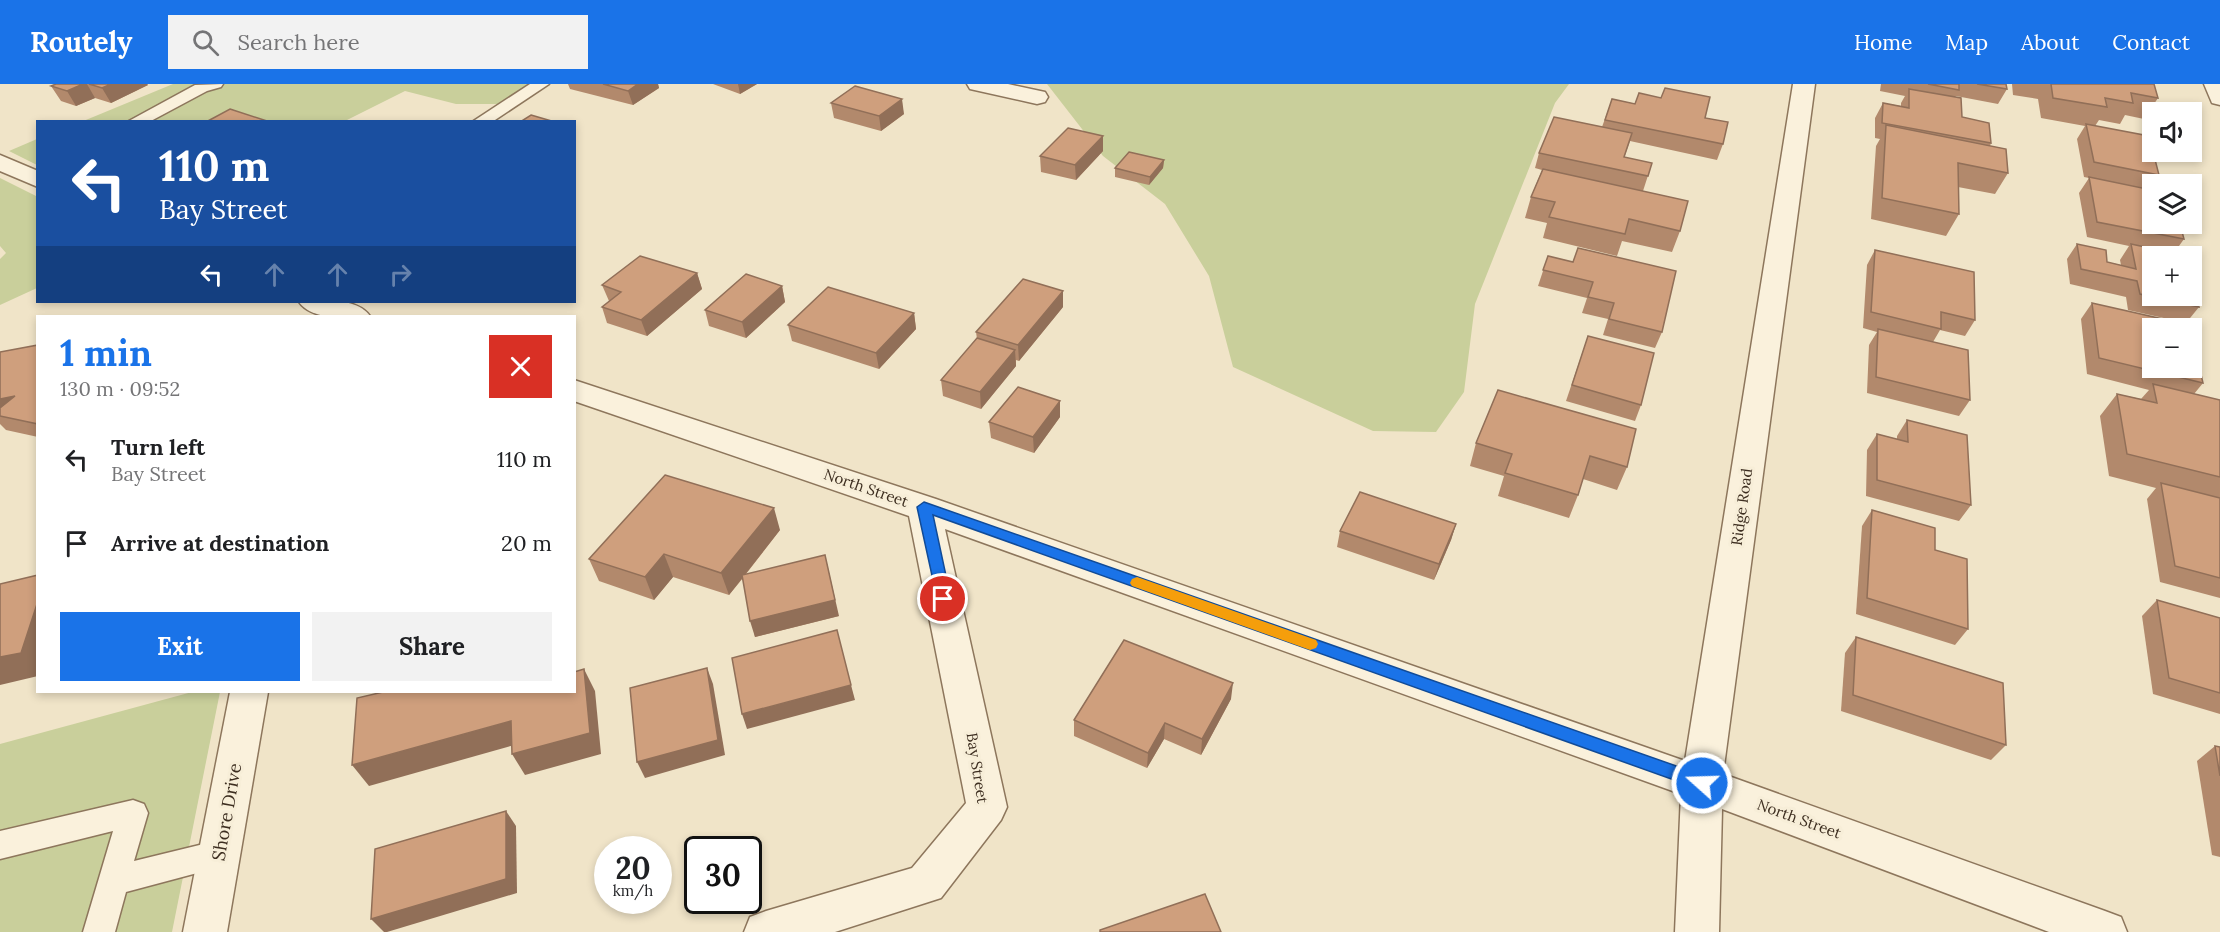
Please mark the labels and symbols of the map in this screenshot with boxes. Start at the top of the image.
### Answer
street label: North Street [822,464,911,511]
street label: Ridge Road [1727,467,1756,547]
pin [917,573,968,624]
street label: Bay Street [963,731,992,805]
position arrow [1670,751,1734,815]
street label: Shore Drive [207,761,246,863]
street label: North Street [1755,795,1844,843]
speed limit sign: 30 [684,836,762,914]

